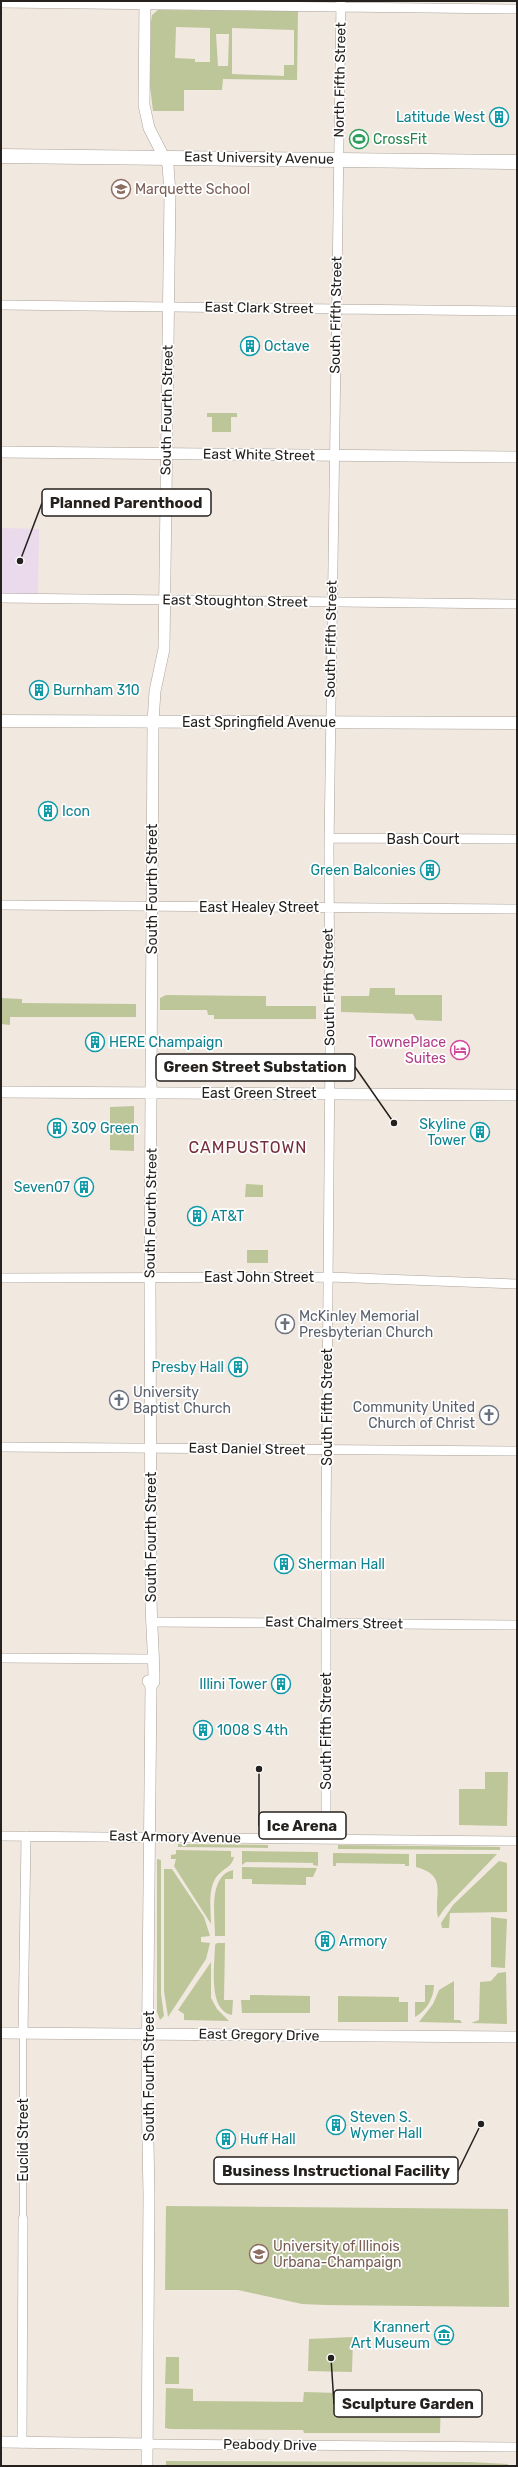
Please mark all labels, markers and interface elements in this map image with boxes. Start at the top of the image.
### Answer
street label: North Fifth Street [330,22,350,138]
building icon: Latitude West [488,106,510,128]
place label: Latitude West [396,109,486,126]
sports icon: CrossFit [348,128,370,150]
place label: CrossFit [373,131,427,148]
street label: East University Avenue [184,148,334,168]
school or university icon: Marquette School [110,178,132,200]
place label: Marquette School [135,181,250,198]
street label: South Fifth Street [326,256,346,374]
street label: East Clark Street [204,299,314,317]
building icon: Octave [239,335,261,357]
place label: Octave [264,338,310,355]
street label: South Fourth Street [157,344,177,475]
street label: East White Street [203,446,316,464]
callout: Planned Parenthood [42,489,211,516]
text: Planned Parenthood [50,494,202,512]
street label: South Fifth Street [321,580,341,698]
street label: East Stoughton Street [162,591,308,611]
building icon: Burnham 310 [28,679,50,701]
place label: Burnham 310 [53,682,140,699]
street label: East Springfield Avenue [182,714,336,731]
building icon: Icon [37,800,59,822]
place label: Icon [62,803,90,820]
street label: South Fourth Street [144,823,161,954]
street label: Bash Court [387,831,460,848]
building icon: Green Balconies [419,859,441,881]
place label: Green Balconies [311,862,416,879]
street label: East Healey Street [199,899,320,916]
street label: South Fifth Street [319,928,339,1046]
building icon: HERE Champaign [84,1031,106,1053]
place label: HERE Champaign [109,1034,223,1051]
place label: TownePlace Suites [368,1034,446,1067]
hotel icon: TownePlace Suites [449,1039,471,1061]
callout: Green Street Substation [156,1054,355,1081]
text: Green Street Substation [163,1058,347,1076]
street label: East Green Street [201,1085,317,1102]
place label: Skyline Tower [419,1116,467,1149]
building icon: 309 Green [46,1117,68,1139]
place label: 309 Green [71,1120,139,1137]
building icon: Skyline Tower [469,1121,491,1143]
district label: CAMPUSTOWN [189,1138,307,1157]
street label: South Fourth Street [141,1147,161,1278]
building icon: Seven07 [73,1176,95,1198]
place label: Seven07 [14,1179,70,1196]
building icon: AT&T [186,1205,208,1227]
place label: AT&T [211,1208,244,1225]
street label: East John Street [204,1269,315,1286]
place label: McKinley Memorial Presbyterian Church [299,1308,433,1341]
church icon: McKinley Memorial Presbyterian Church [274,1313,296,1335]
street label: South Fifth Street [319,1348,336,1466]
building icon: Presby Hall [227,1356,249,1378]
place label: Presby Hall [151,1359,224,1376]
place label: University Baptist Church [133,1384,231,1417]
church icon: University Baptist Church [108,1389,130,1411]
place label: Community United Church of Christ [353,1399,476,1432]
church icon: Community United Church of Christ [478,1404,500,1426]
street label: East Daniel Street [189,1439,306,1459]
street label: South Fourth Street [143,1471,160,1602]
building icon: Sherman Hall [273,1553,295,1575]
place label: Sherman Hall [298,1556,385,1573]
street label: East Chalmers Street [265,1613,404,1633]
street label: South Fifth Street [318,1672,335,1790]
building icon: Illini Tower [270,1673,292,1695]
place label: Illini Tower [199,1676,268,1693]
building icon: 1008 S 4th [192,1719,214,1741]
place label: 1008 S 4th [217,1722,288,1739]
callout: Ice Arena [259,1812,346,1839]
text: Ice Arena [267,1817,337,1835]
street label: East Armory Avenue [109,1827,241,1847]
building icon: Armory [314,1930,336,1952]
place label: Armory [339,1933,388,1950]
street label: South Fourth Street [141,2010,158,2141]
street label: East Gregory Drive [198,2025,320,2045]
street label: Euclid Street [15,2098,32,2182]
place label: Steven S. Wymer Hall [350,2109,422,2142]
building icon: Steven S. Wymer Hall [325,2114,347,2136]
building icon: Huff Hall [215,2128,237,2150]
place label: Huff Hall [240,2131,296,2148]
callout: Business Instructional Facility [214,2157,458,2184]
text: Business Instructional Facility [222,2162,450,2180]
place label: University of Illinois Urbana-Champaign [273,2238,402,2271]
school or university icon: University of Illinois Urbana-Champaign [248,2243,270,2265]
place label: Krannert Art Museum [351,2319,431,2352]
museum icon: Krannert Art Museum [433,2324,455,2346]
callout: Sculpture Garden [334,2390,482,2417]
text: Sculpture Garden [342,2395,474,2413]
street label: Peabody Drive [223,2436,317,2454]

